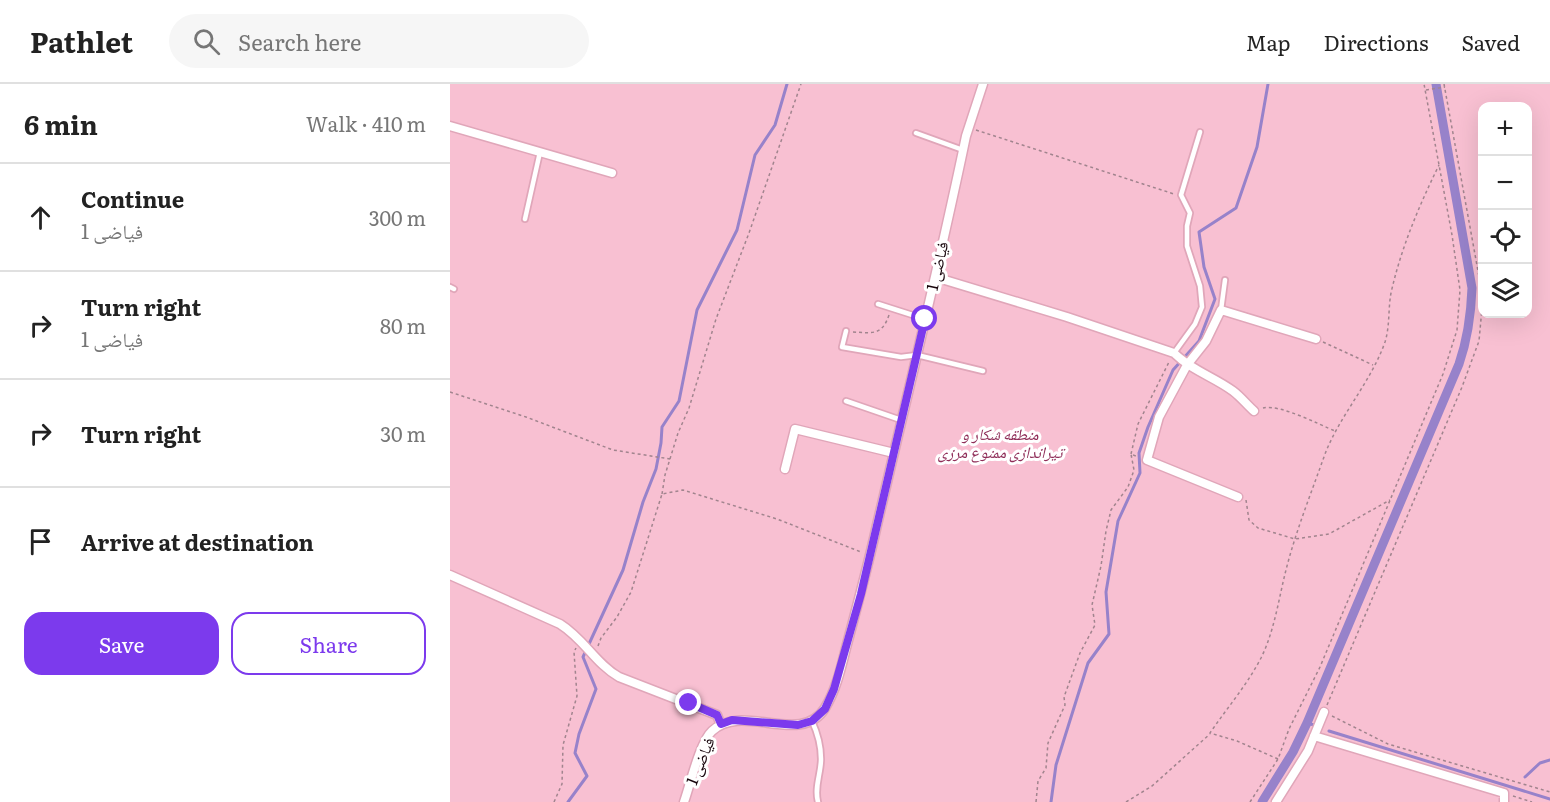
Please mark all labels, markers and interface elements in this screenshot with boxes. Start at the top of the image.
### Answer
search box [169,14,589,68]
text: Pathlet [30,20,133,62]
icon: search [190,25,223,58]
text: Search here [238,25,361,58]
text: Map [1246,26,1291,57]
text: Directions [1324,26,1429,57]
text: Saved [1462,26,1520,57]
map controls [1478,102,1532,318]
button: + [1478,102,1532,156]
text: 6 min [24,104,98,143]
text: Walk · 410 m [306,108,426,138]
button: − [1478,156,1532,210]
text: Continue [81,182,184,215]
icon: ahead [24,201,57,234]
text: 300 m [369,202,426,232]
button: locate [1478,210,1532,264]
text: فیاضی 1 [81,215,143,245]
street label: فیاضی 1 [919,239,953,293]
button: layers [1478,264,1532,318]
text: Turn right [81,290,201,323]
route start [911,305,937,331]
icon: right [24,309,57,342]
text: 80 m [380,310,426,340]
text: فیاضی 1 [81,323,143,353]
icon: right [24,417,57,450]
text: Turn right [81,417,201,450]
text: 30 m [380,418,426,448]
park label: منطقه شکار و تیراندازی ممنوع مرزی [937,421,1066,463]
icon: arrive [24,525,57,558]
text: Arrive at destination [81,525,314,558]
button: Save [24,612,219,675]
button: Share [231,612,426,675]
route end [675,689,701,715]
street label: فیاضی 1 [679,733,720,788]

